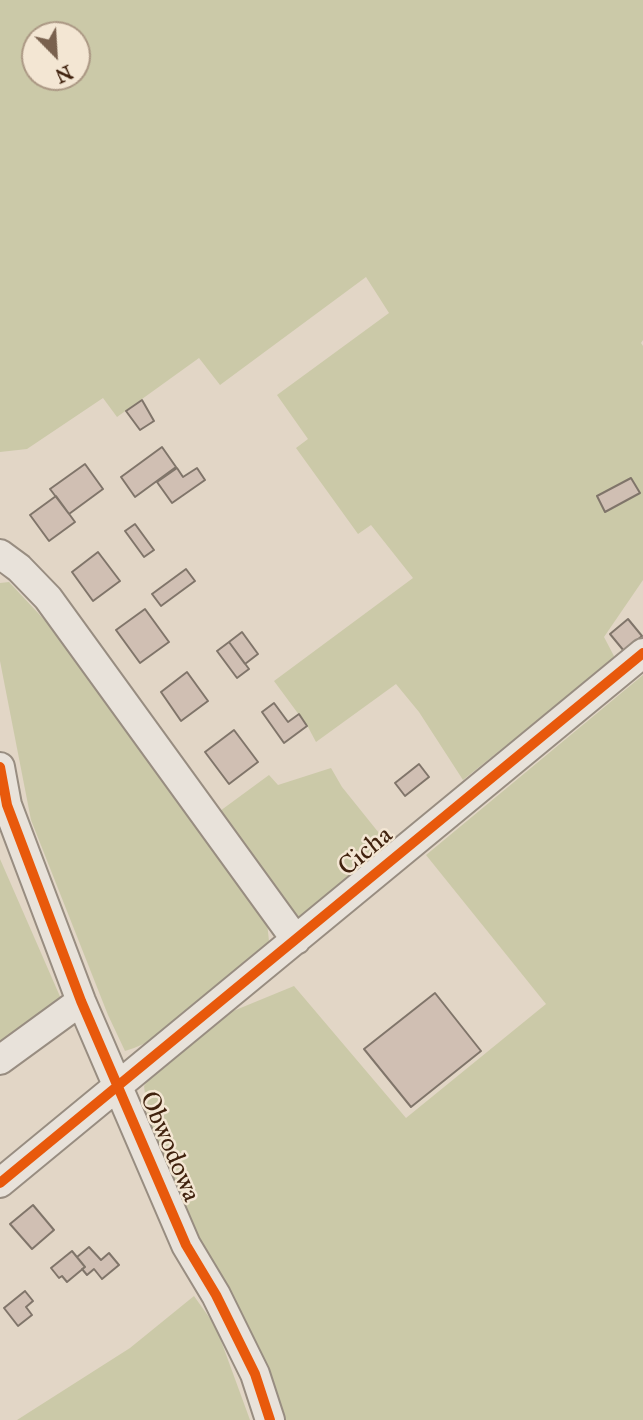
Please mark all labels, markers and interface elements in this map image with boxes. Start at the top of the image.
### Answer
north arrow [21,21,91,91]
text: N [52,60,76,88]
street label: Cicha [333,820,399,884]
street label: Obwodowa [132,1087,206,1207]

